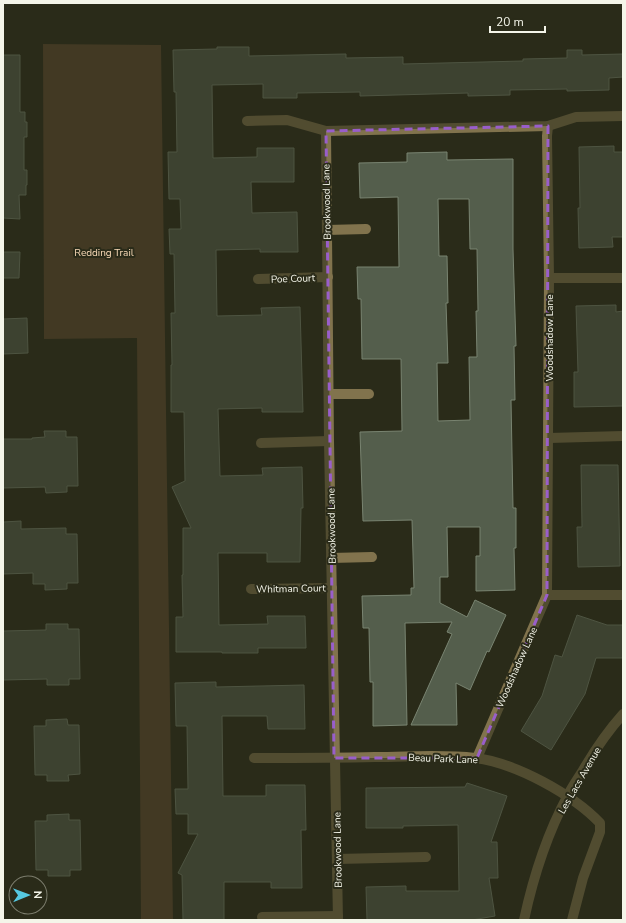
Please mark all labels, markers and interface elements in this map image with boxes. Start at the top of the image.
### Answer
scale bar [490,8,545,34]
text: 20 m [496,14,524,30]
street label: Brookwood Lane [319,164,335,240]
park label: Redding Trail [74,246,134,260]
street label: Poe Court [271,271,316,287]
street label: Woodshadow Lane [543,294,557,382]
street label: Brookwood Lane [324,488,340,564]
street label: Whitman Court [256,581,326,597]
street label: Woodshadow Lane [493,625,541,710]
street label: Les Lacs Avenue [555,745,605,816]
street label: Beau Park Lane [408,751,478,767]
street label: Brookwood Lane [330,812,346,888]
north arrow [8,875,48,915]
text: N [30,891,45,899]

